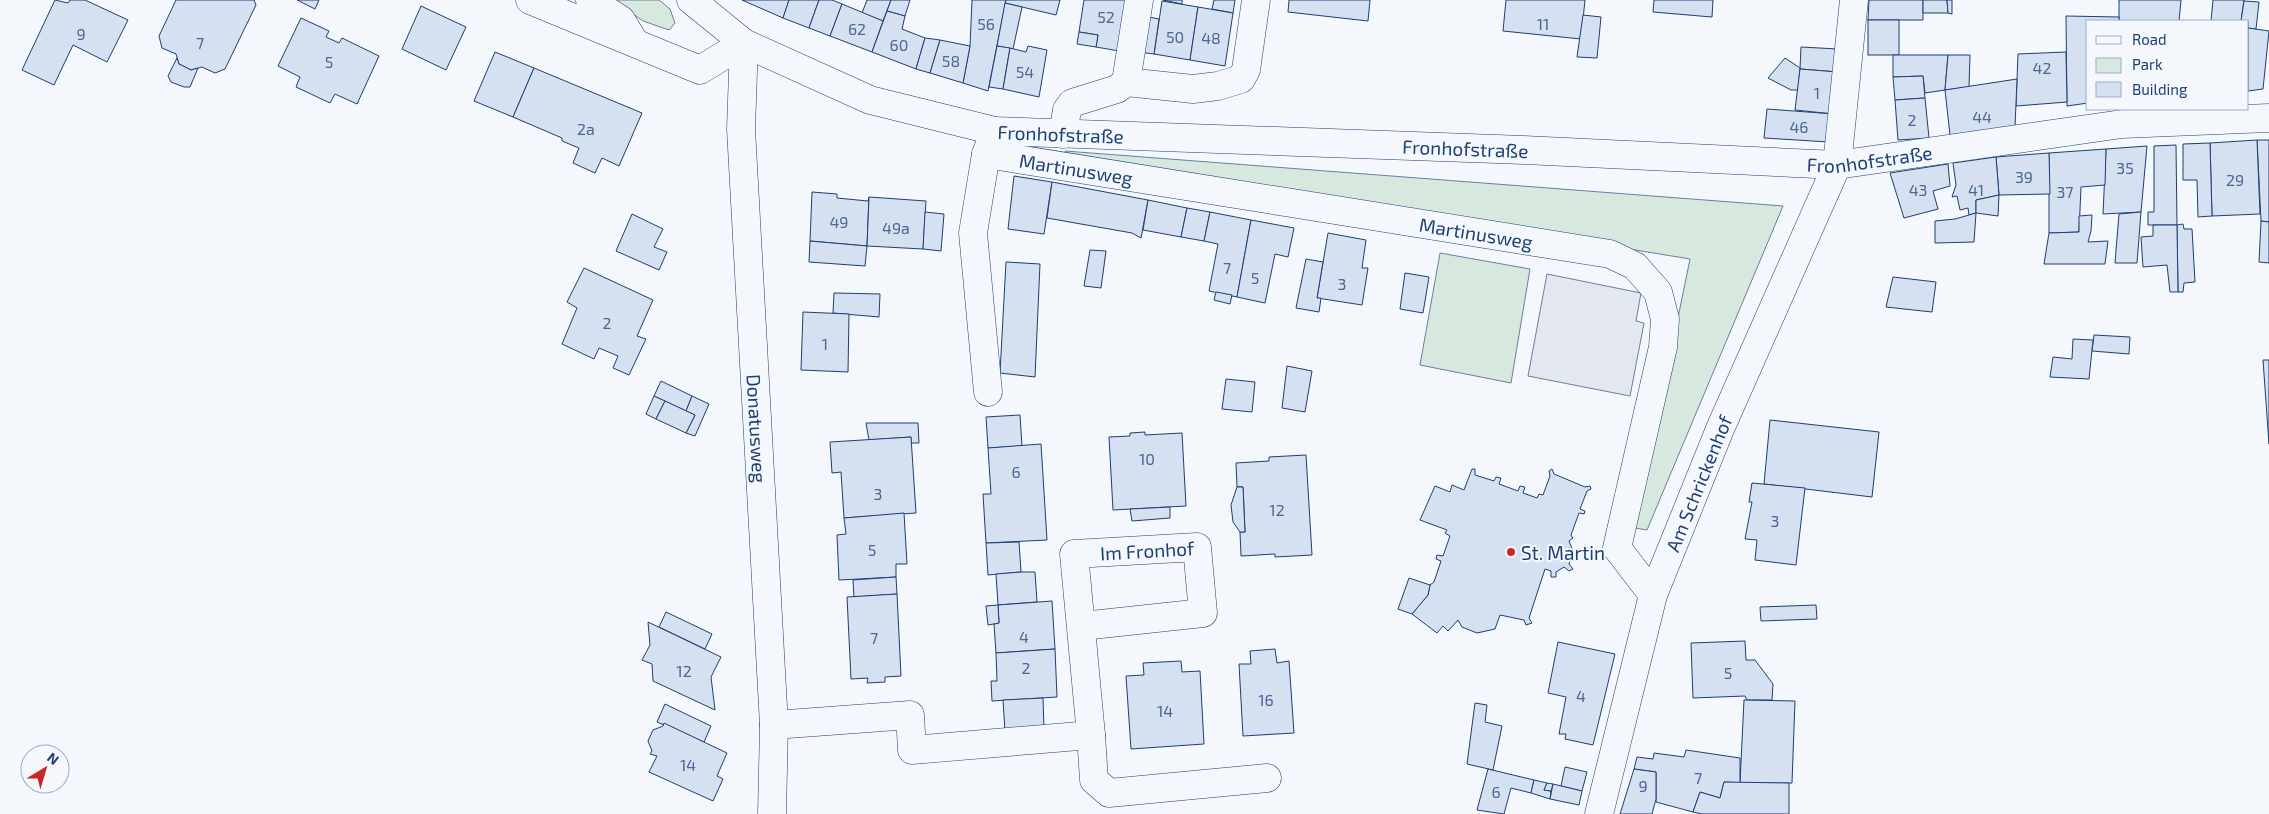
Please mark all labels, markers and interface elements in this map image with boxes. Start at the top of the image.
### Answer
house number: 52 [1097,7,1115,26]
house number: 56 [977,14,995,33]
house number: 11 [1537,14,1549,33]
house number: 62 [848,19,866,38]
legend [2086,20,2249,110]
house number: 9 [76,24,86,43]
house number: 50 [1166,27,1184,46]
house number: 48 [1201,28,1221,47]
text: Road [2132,30,2167,48]
house number: 7 [196,33,204,52]
house number: 60 [890,35,908,54]
house number: 58 [942,51,960,70]
house number: 5 [325,52,333,71]
text: Park [2132,55,2163,73]
house number: 42 [2033,58,2051,77]
house number: 54 [1016,62,1034,81]
text: Building [2132,80,2188,98]
house number: 1 [1814,83,1820,102]
house number: 44 [1972,107,1992,126]
house number: 2 [1908,110,1917,129]
house number: 46 [1790,117,1809,136]
house number: 2a [577,119,595,138]
street label: Fronhofstraße [997,120,1124,147]
street label: Fronhofstraße [1402,134,1529,162]
street label: Fronhofstraße [1806,140,1934,177]
street label: Martinusweg [1018,148,1135,189]
house number: 35 [2116,158,2134,177]
house number: 39 [2015,167,2033,186]
house number: 29 [2226,170,2244,189]
house number: 43 [1909,180,1927,199]
house number: 41 [1968,180,1984,199]
house number: 37 [2056,182,2074,201]
house number: 49 [830,212,849,231]
street label: Martinusweg [1418,212,1535,253]
house number: 49a [882,218,910,237]
house number: 7 [1223,258,1231,277]
house number: 5 [1251,268,1259,287]
house number: 3 [1338,274,1346,293]
house number: 2 [603,313,612,332]
house number: 1 [822,334,828,353]
street label: Donatusweg [743,373,772,484]
street label: Am Schrickenhof [1660,411,1736,555]
house number: 10 [1139,449,1155,468]
house number: 6 [1011,462,1021,481]
house number: 3 [874,484,882,503]
house number: 12 [1269,500,1285,519]
house number: 3 [1771,511,1779,530]
street label: Im Fronhof [1099,536,1195,564]
house number: 5 [868,540,876,559]
place label: St. Martin [1521,541,1605,564]
marker: St. Martin [1505,546,1517,558]
house number: 4 [1019,627,1029,646]
house number: 7 [870,628,878,647]
house number: 2 [1022,658,1031,677]
house number: 12 [676,661,692,680]
house number: 5 [1724,663,1732,682]
house number: 4 [1576,686,1586,705]
house number: 16 [1258,690,1274,709]
house number: 14 [1157,701,1173,720]
north arrow [20,744,70,794]
text: N [44,749,63,768]
house number: 14 [680,755,696,774]
house number: 7 [1694,768,1702,787]
house number: 9 [1638,776,1648,795]
house number: 6 [1491,782,1501,801]

